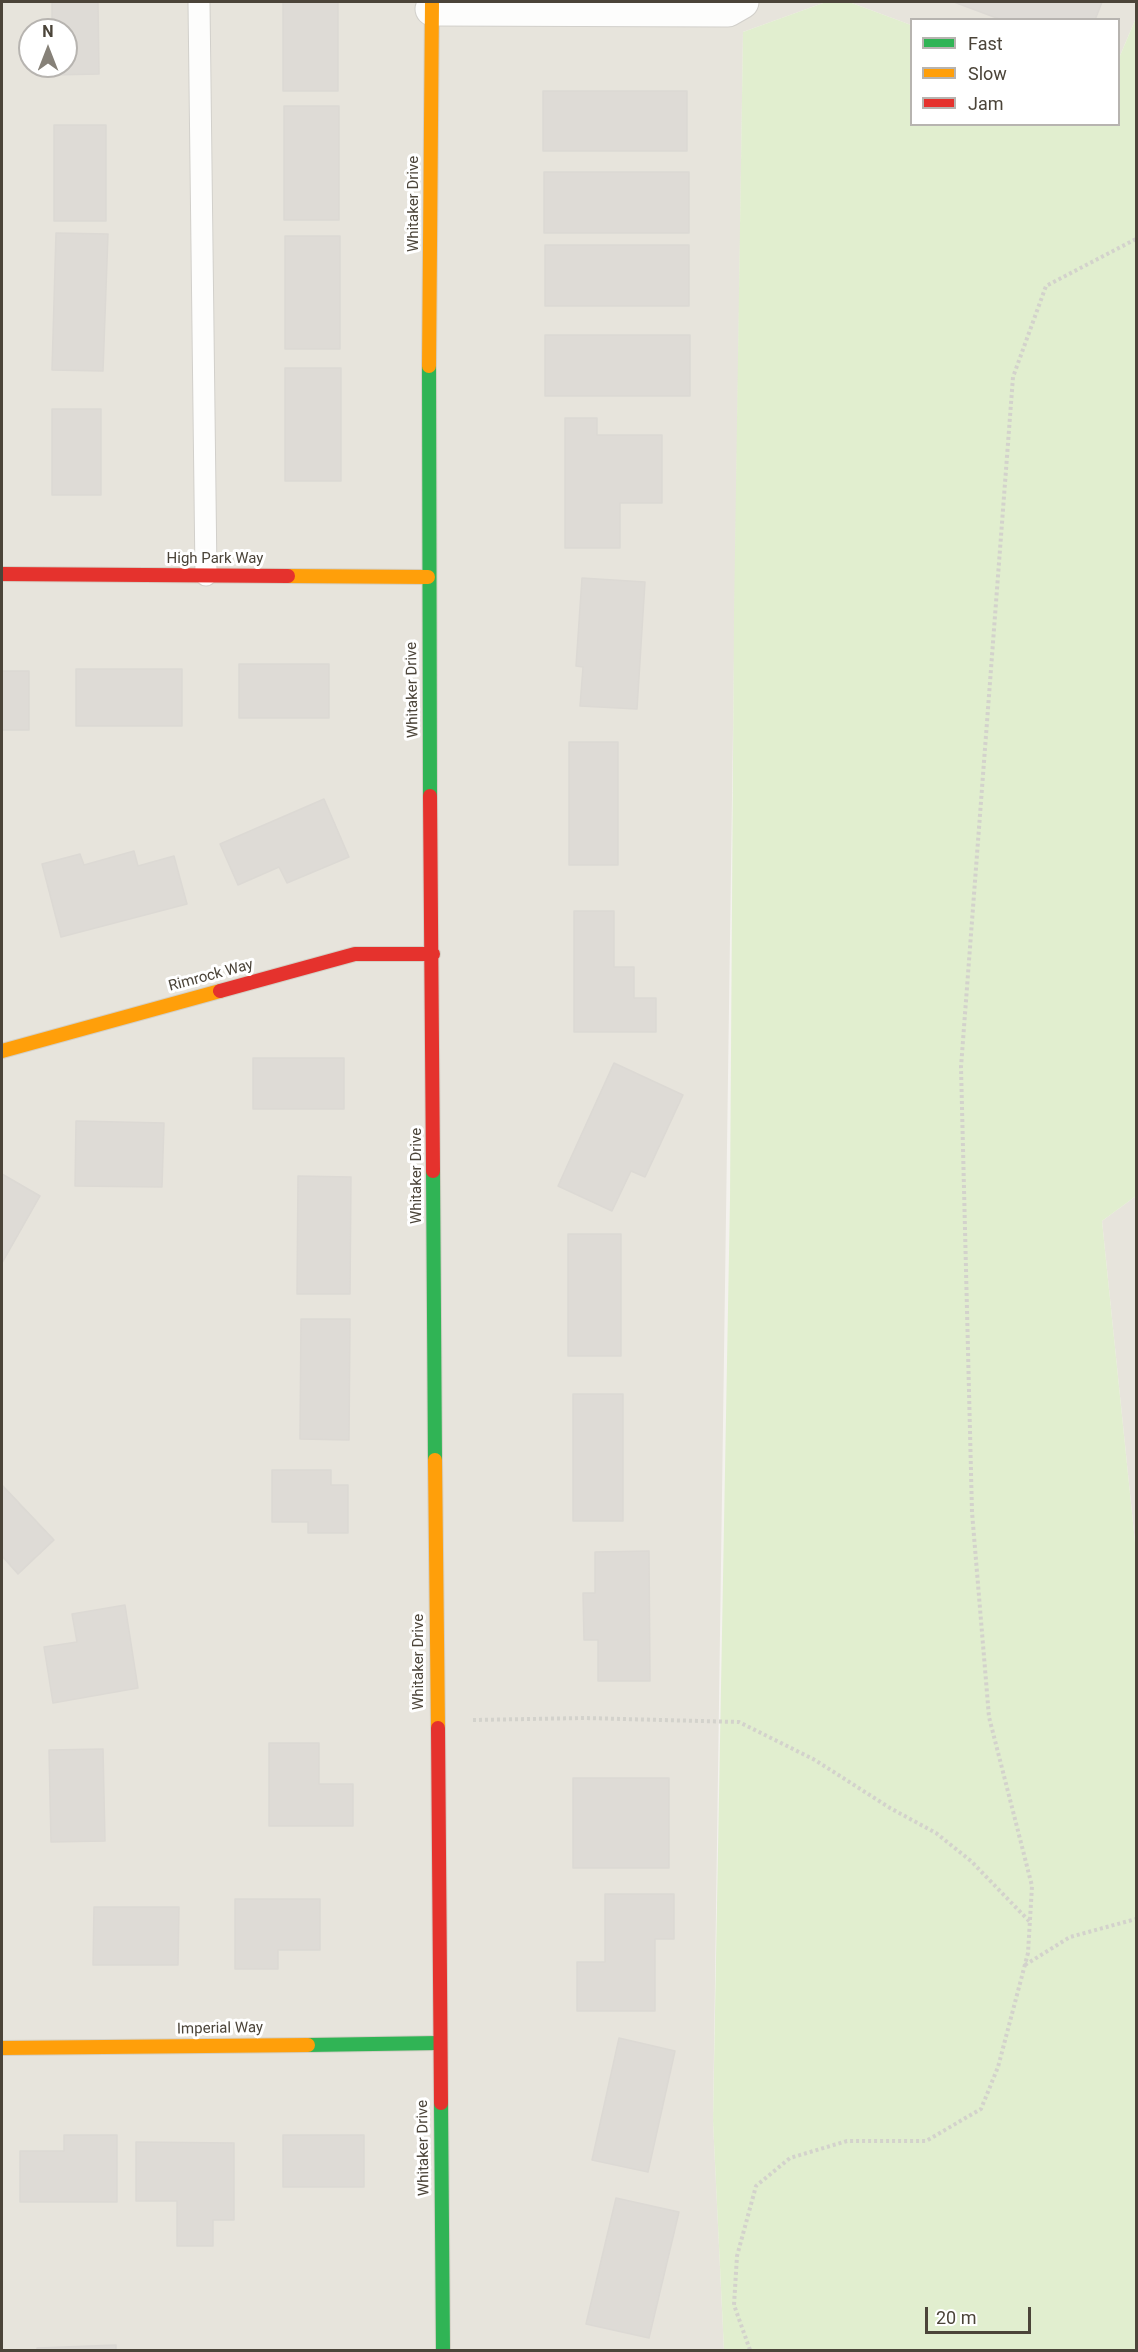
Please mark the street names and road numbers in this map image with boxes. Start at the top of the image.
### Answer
street label: Whitaker Drive [405,156,423,252]
street label: High Park Way [167,550,263,568]
street label: Whitaker Drive [403,642,423,738]
street label: Rimrock Way [167,956,255,996]
street label: Whitaker Drive [408,1128,426,1224]
street label: Whitaker Drive [410,1614,428,1710]
street label: Imperial Way [177,2019,263,2039]
street label: Whitaker Drive [414,2100,434,2196]

